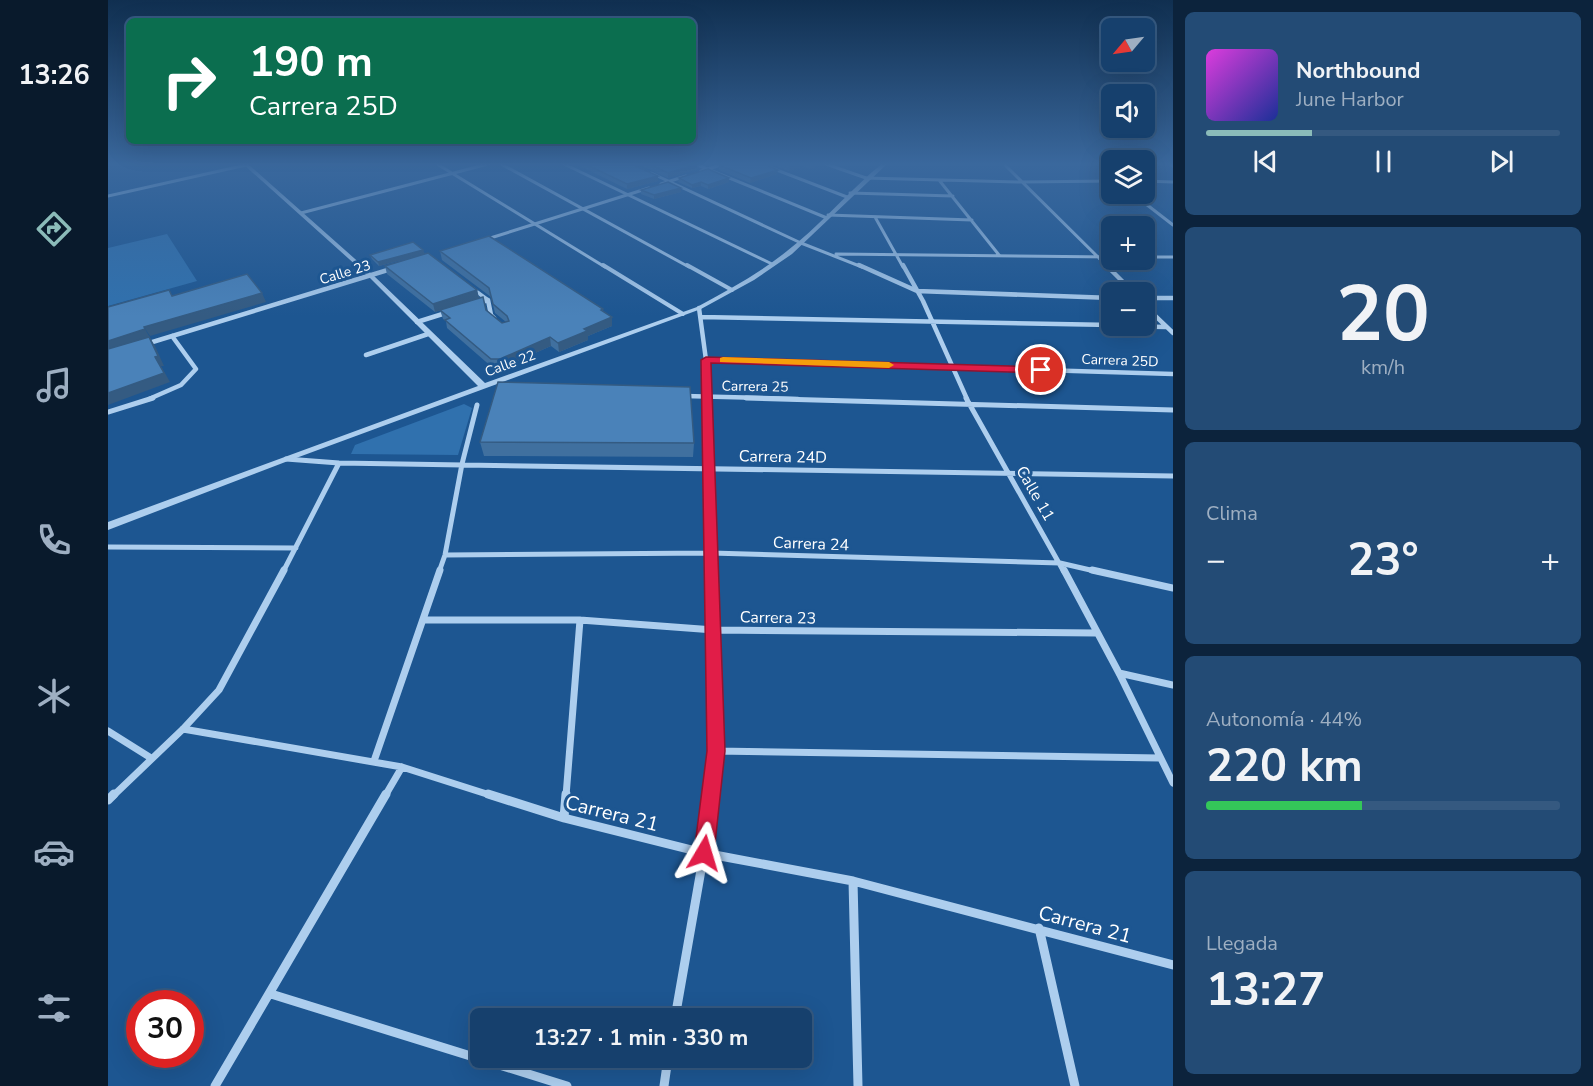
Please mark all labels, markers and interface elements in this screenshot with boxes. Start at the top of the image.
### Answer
north arrow [1101,18,1155,72]
map controls [1101,18,1155,336]
text: 190 m [249,34,373,91]
icon: right [150,42,228,120]
text: Northbound [1296,56,1420,86]
text: 13:26 [18,57,90,94]
button: sound [1101,84,1155,138]
text: June Harbor [1296,86,1404,113]
text: Carrera 25D [249,88,398,125]
icon: previous [1249,145,1282,178]
icon: pause [1367,145,1400,178]
icon: next [1485,145,1518,178]
button: layers [1101,150,1155,204]
icon: directions [33,208,75,250]
button: + [1101,216,1155,270]
street label: Calle 23 [317,256,373,289]
text: 20 [1336,261,1430,368]
button: − [1101,282,1155,336]
pin [1015,344,1066,395]
street label: Calle 22 [482,346,538,381]
street label: Carrera 25D [1081,350,1159,371]
icon: arrive [1024,353,1057,386]
text: km/h [1361,354,1405,381]
icon: music [33,364,75,406]
street label: Carrera 25 [721,376,789,397]
street label: Carrera 24D [739,445,827,469]
street label: Calle 11 [1011,462,1060,525]
text: Clima [1206,500,1258,527]
icon: phone [33,519,75,561]
text: 23° [1347,530,1419,591]
street label: Carrera 24 [772,532,850,556]
text: − [1206,538,1226,583]
text: + [1540,538,1560,583]
street label: Carrera 23 [740,606,816,630]
icon: climate [33,675,75,717]
text: Autonomía · 44% [1206,706,1362,733]
text: 220 km [1206,736,1363,797]
street label: Carrera 21 [562,789,661,838]
position arrow [672,821,736,885]
icon: car [33,831,75,873]
street label: Carrera 21 [1035,899,1134,950]
text: Llegada [1206,930,1278,957]
text: 13:27 [1206,960,1325,1021]
icon: filters [33,987,75,1029]
speed limit sign: 30 [126,990,204,1068]
text: 13:27 · 1 min · 330 m [534,1023,748,1053]

